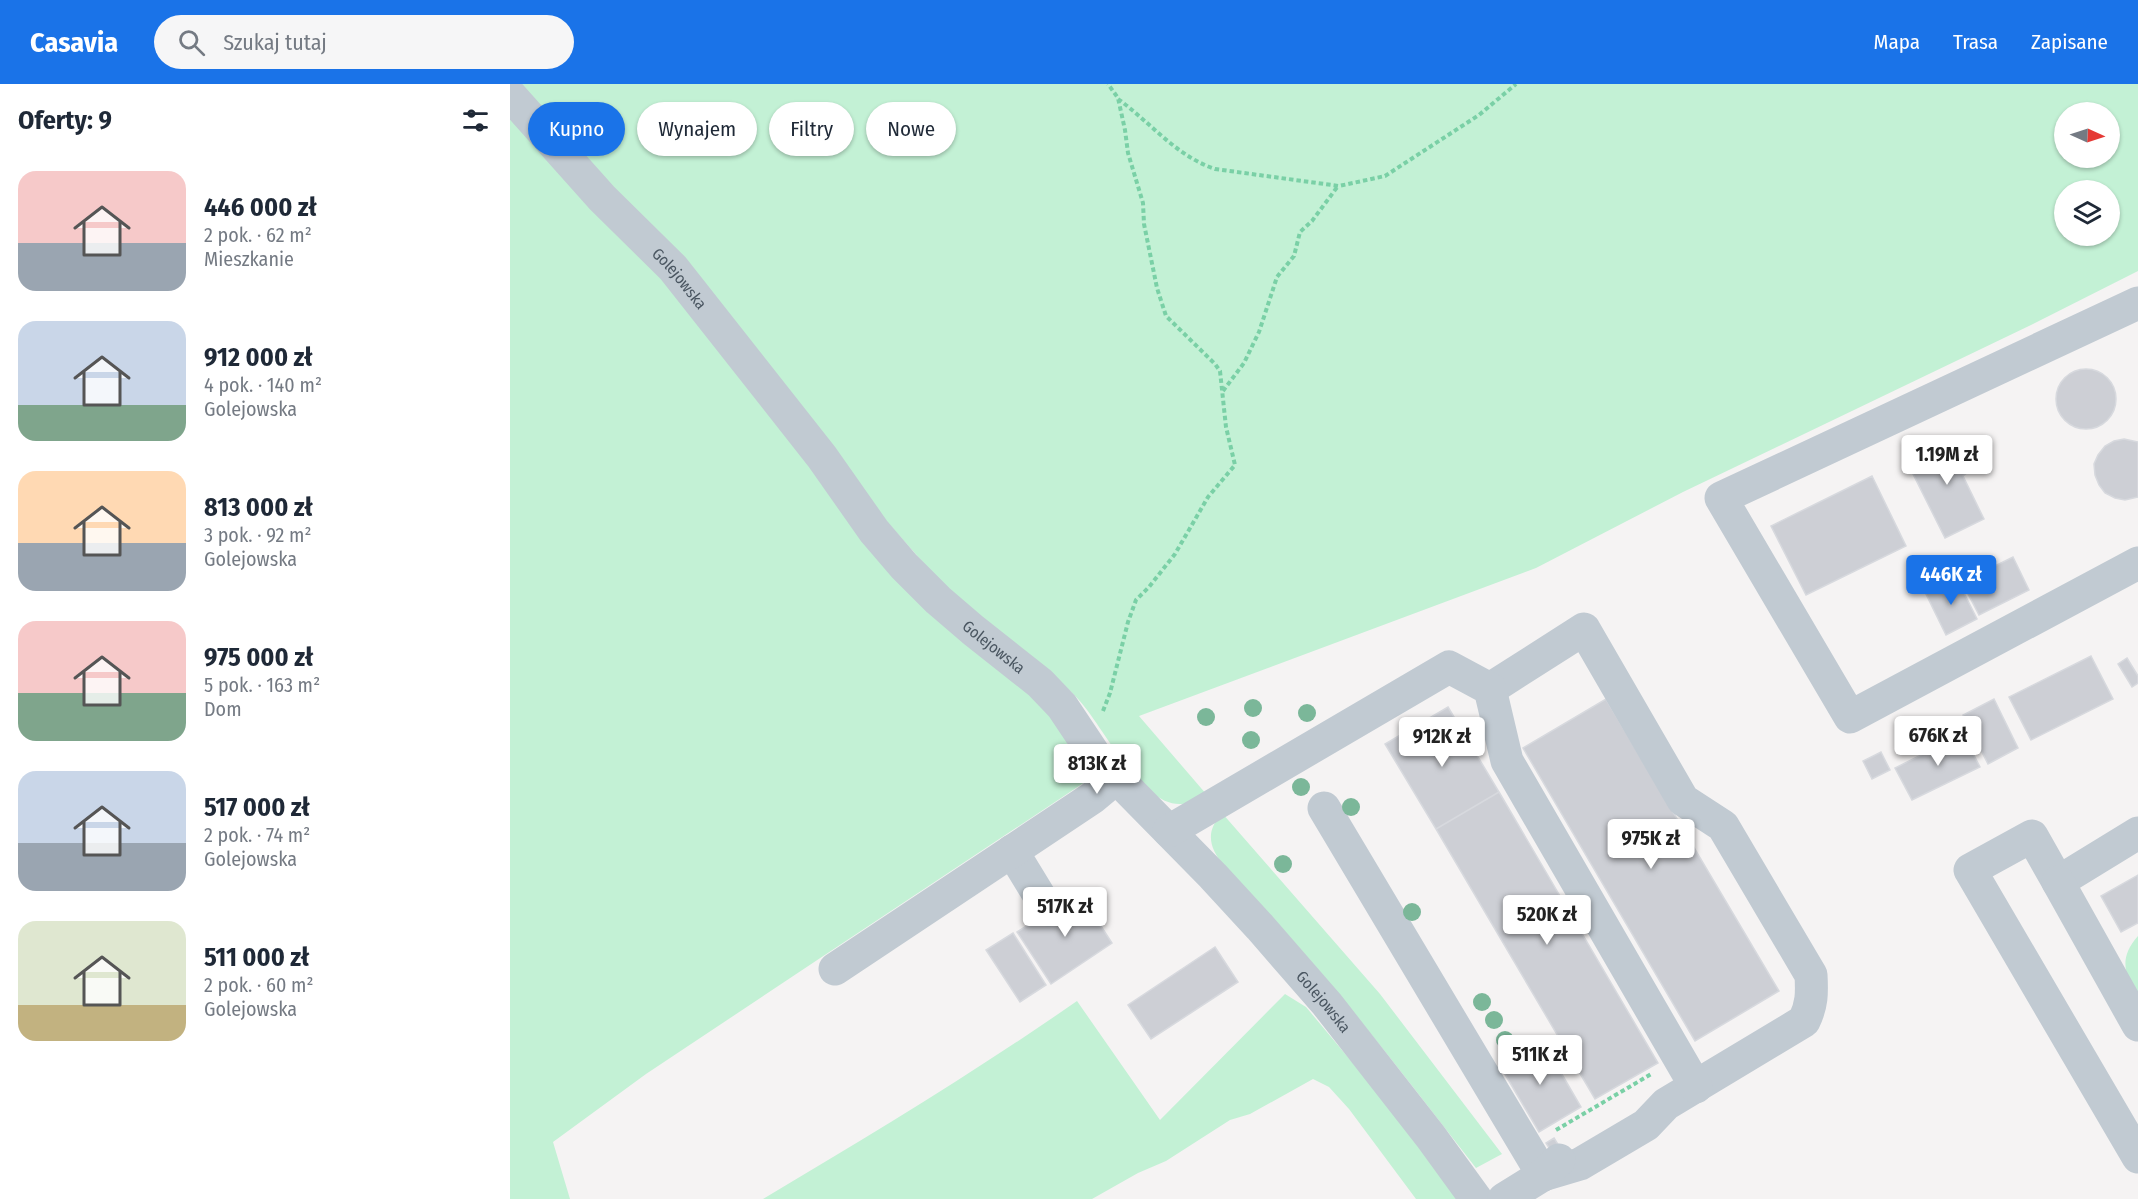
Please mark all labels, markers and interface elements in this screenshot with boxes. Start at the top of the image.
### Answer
search box [154,15,574,69]
text: Casavia [30,26,118,59]
icon: search [175,26,208,59]
text: Szukaj tutaj [223,29,327,56]
text: Mapa [1874,29,1920,55]
text: Trasa [1953,29,1998,55]
text: Zapisane [2031,29,2108,55]
chip: Kupno [528,102,625,156]
chip: Wynajem [637,102,757,156]
chip: Filtry [769,102,854,156]
chip: Nowe [866,102,956,156]
north arrow [2054,102,2120,168]
map controls [2054,102,2120,246]
icon: filters [459,104,492,137]
text: Oferty: 9 [18,105,112,136]
button: layers [2054,180,2120,246]
text: 446 000 zł [204,192,317,223]
icon: home [66,195,138,267]
text: 2 pok. · 62 m² [204,223,312,247]
street label: Golejowska [648,244,711,313]
text: Mieszkanie [204,247,294,271]
text: 912 000 zł [204,342,313,373]
icon: home [66,345,138,417]
text: 4 pok. · 140 m² [204,373,322,397]
text: Golejowska [204,397,297,421]
pin: 1.19M zł [1885,435,2009,486]
text: 1.19M zł [1915,442,1979,466]
text: 813 000 zł [204,492,313,523]
icon: home [66,495,138,567]
text: 3 pok. · 92 m² [204,523,312,547]
text: Golejowska [204,547,297,571]
pin: 446K zł [1896,555,2006,606]
text: 446K zł [1920,562,1982,586]
street label: Golejowska [959,616,1029,678]
text: 975 000 zł [204,642,313,673]
icon: home [66,645,138,717]
text: 5 pok. · 163 m² [204,673,320,697]
text: Dom [204,697,242,721]
pin: 676K zł [1883,716,1993,767]
pin: 912K zł [1387,717,1497,768]
text: 676K zł [1908,723,1968,747]
text: 912K zł [1413,724,1471,748]
pin: 813K zł [1042,744,1152,795]
text: 813K zł [1068,751,1126,775]
text: 517 000 zł [204,792,310,823]
icon: home [66,795,138,867]
pin: 975K zł [1596,819,1706,870]
text: 2 pok. · 74 m² [204,823,310,847]
text: 975K zł [1622,826,1680,850]
text: Golejowska [204,847,297,871]
pin: 517K zł [1010,887,1120,938]
text: 517K zł [1037,894,1093,918]
pin: 520K zł [1492,895,1602,946]
text: 520K zł [1517,902,1577,926]
text: 511 000 zł [204,942,309,973]
icon: home [66,945,138,1017]
street label: Golejowska [1292,967,1355,1036]
text: 2 pok. · 60 m² [204,973,314,997]
text: Golejowska [204,997,297,1021]
pin: 511K zł [1485,1035,1595,1086]
text: 511K zł [1512,1042,1568,1066]

